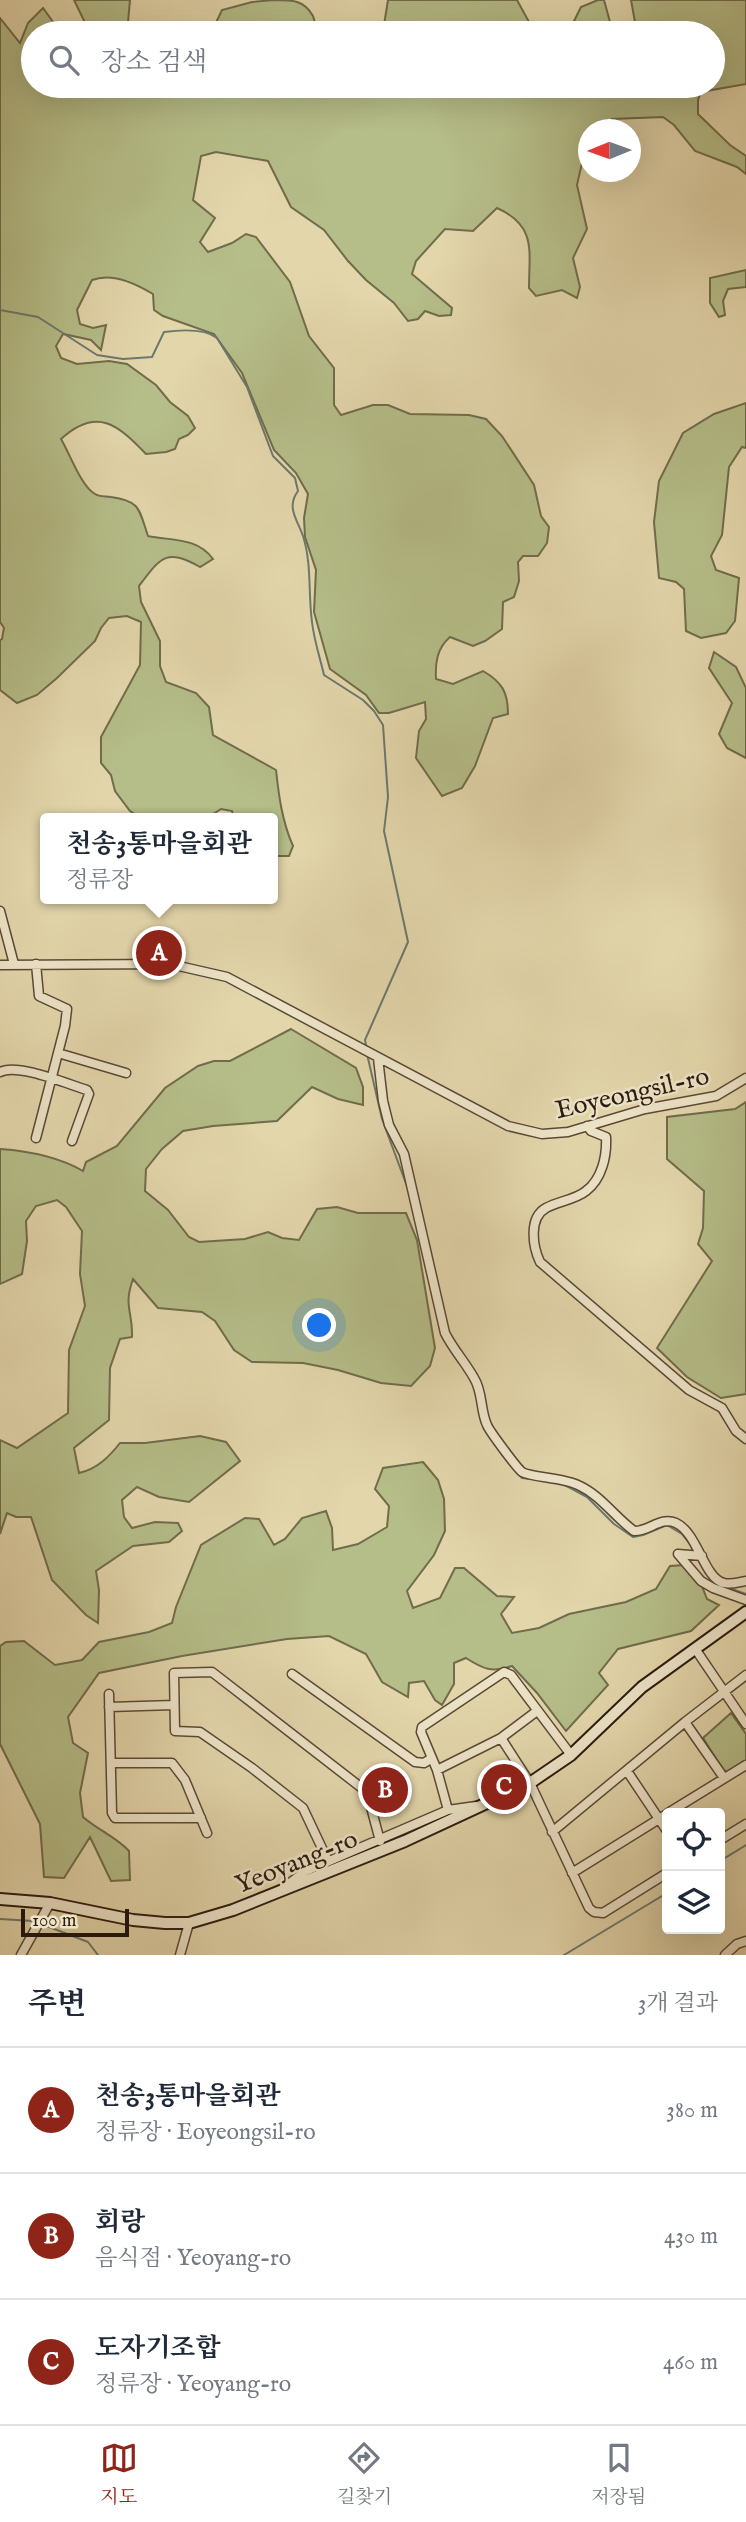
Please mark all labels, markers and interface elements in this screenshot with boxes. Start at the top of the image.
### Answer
search box [21,21,725,98]
icon: search [45,41,83,79]
text: 장소 검색 [101,46,207,79]
north arrow [578,119,641,182]
popup [40,813,278,904]
text: 천송3통마을회관 [66,828,252,861]
text: 정류장 [66,866,133,895]
pin: A [136,927,182,979]
street label: Eoyeongsil-ro [552,1060,713,1127]
your location [302,1308,336,1342]
pin: C [481,1761,527,1813]
pin: B [362,1764,408,1816]
map controls [662,1808,725,1934]
button: locate [662,1808,725,1871]
street label: Yeoyang-ro [230,1823,363,1902]
button: layers [662,1871,725,1934]
scale bar [21,1906,130,1938]
text: 100 m [32,1909,76,1933]
text: 주변 [28,1986,86,2024]
text: 3개 결과 [638,1989,718,2018]
text: 천송3통마을회관 [95,2080,281,2113]
text: A [43,2096,59,2125]
text: 380 m [666,2096,718,2125]
text: 정류장 · Eoyeongsil-ro [95,2118,316,2147]
text: 회랑 [95,2206,145,2239]
text: B [43,2222,59,2251]
text: 430 m [664,2222,718,2251]
text: 음식점 · Yeoyang-ro [95,2244,291,2273]
text: 도자기조합 [95,2332,221,2365]
text: C [43,2348,59,2377]
text: 460 m [663,2348,718,2377]
text: 정류장 · Yeoyang-ro [95,2370,291,2399]
tab: 지도 [100,2439,138,2510]
tab: 길찾기 [337,2439,392,2510]
tab: 저장됨 [591,2439,646,2510]

